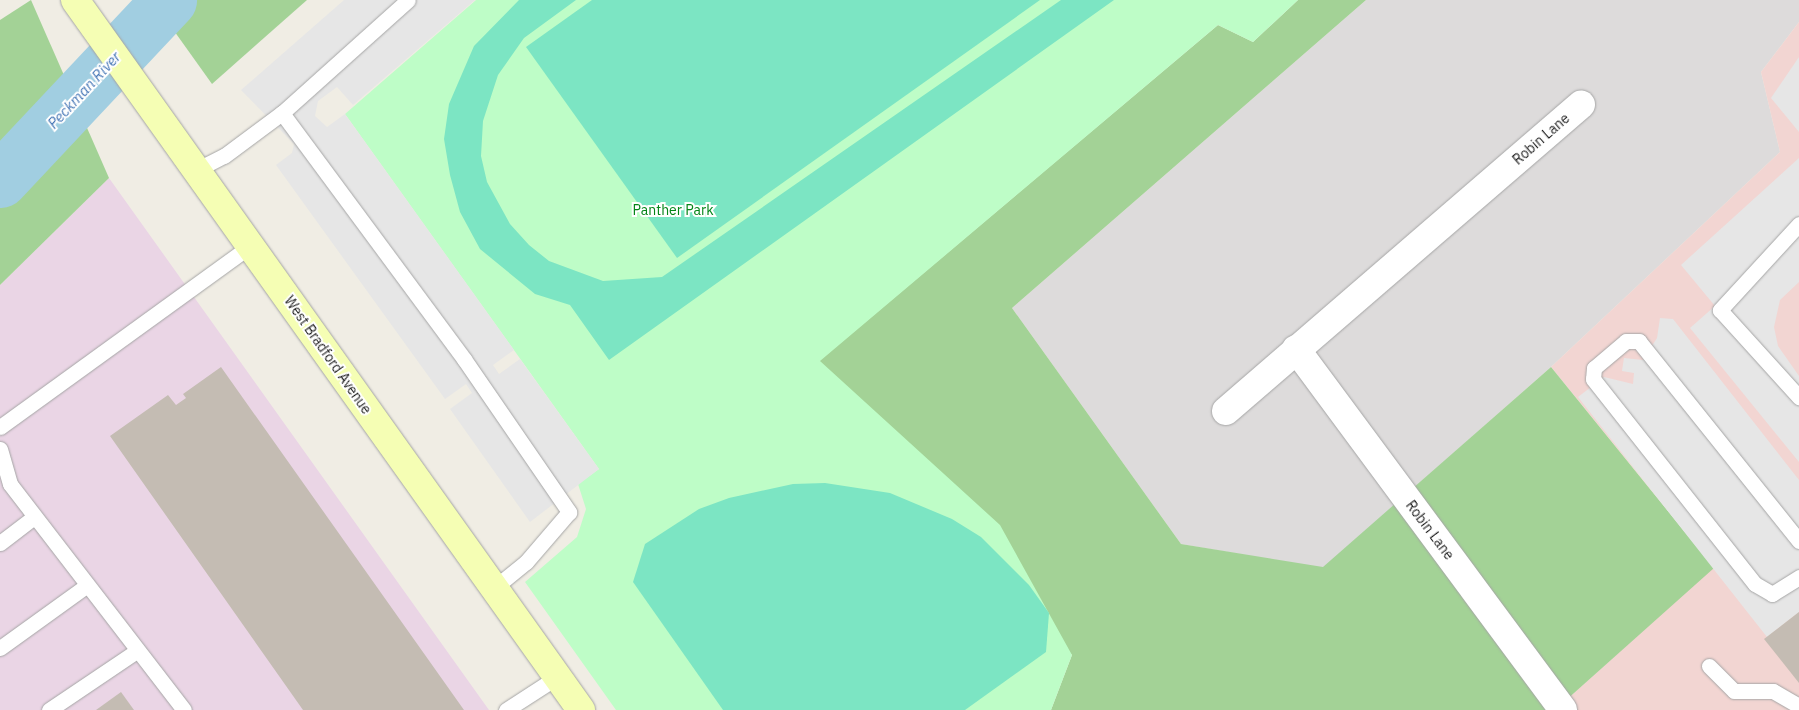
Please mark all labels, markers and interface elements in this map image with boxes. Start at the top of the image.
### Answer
water label: Peckman River [44,48,124,132]
street label: Robin Lane [1509,110,1573,168]
park label: Panther Park [632,202,714,218]
street label: West Bradford Avenue [281,293,375,417]
street label: Robin Lane [1402,497,1458,563]

